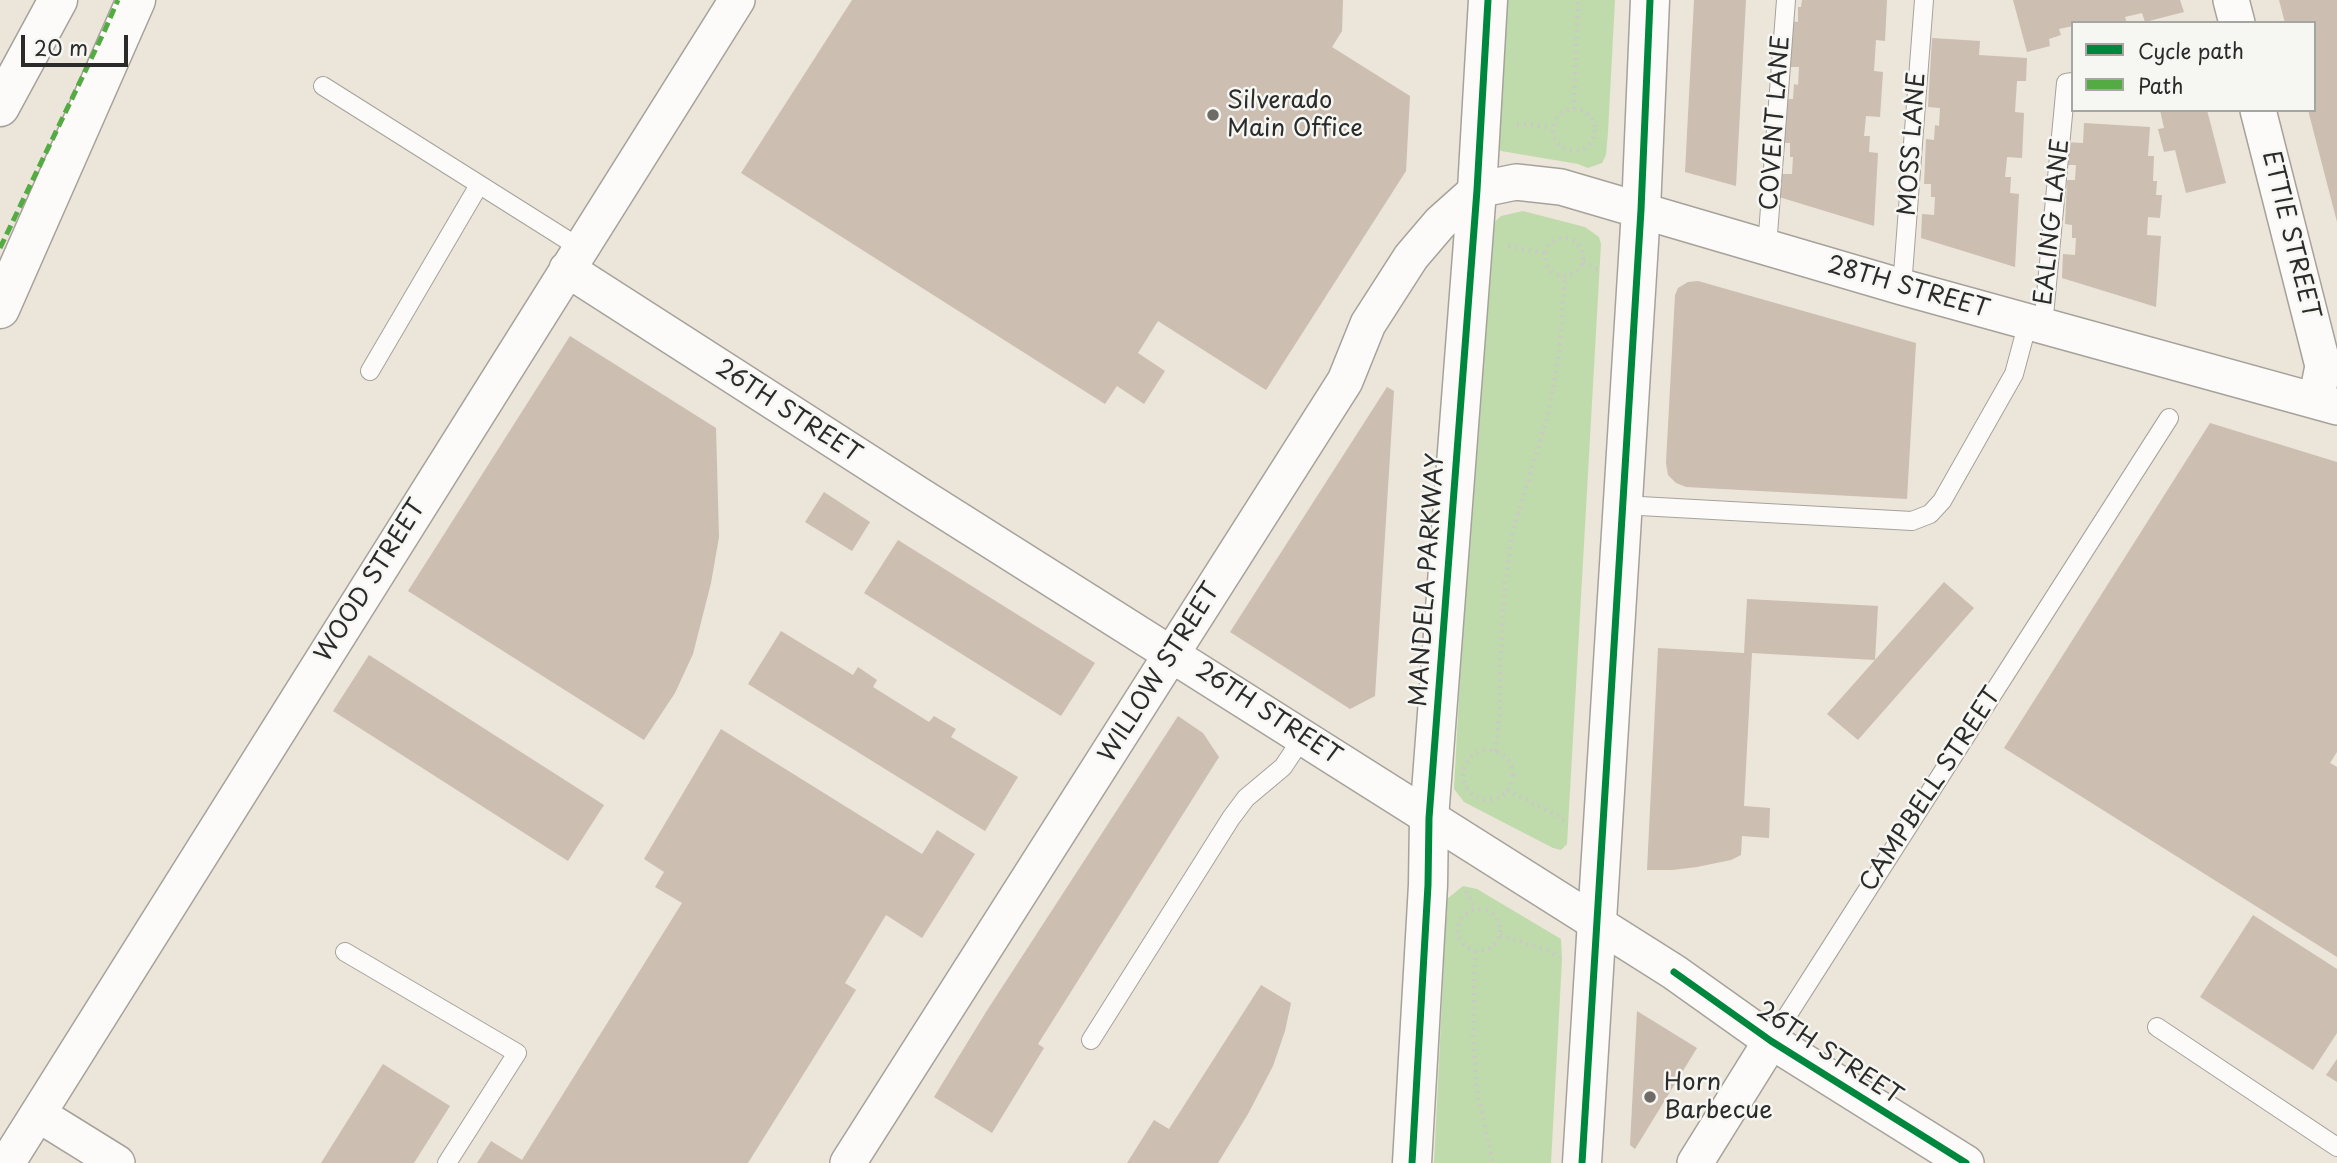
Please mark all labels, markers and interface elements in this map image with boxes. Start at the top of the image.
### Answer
scale bar [24,21,131,65]
legend [2071,21,2316,112]
text: 20 m [34,31,88,63]
street label: COVENT LANE [1756,34,1796,212]
text: Cycle path [2138,34,2244,66]
text: Path [2138,69,2183,101]
street label: MOSS LANE [1894,71,1932,217]
place label: Silverado Main Office [1227,87,1363,143]
marker: Silverado Main Office [1205,107,1221,123]
street label: EALING LANE [2030,137,2076,307]
street label: ETTIE STREET [2255,148,2325,322]
street label: 28TH STREET [1824,251,1992,325]
street label: 26TH STREET [710,354,866,470]
street label: MANDELA PARKWAY [1405,452,1451,708]
street label: WOOD STREET [310,495,432,667]
street label: WILLOW STREET [1093,578,1227,768]
street label: 26TH STREET [1190,656,1346,772]
street label: CAMPBELL STREET [1854,683,2008,897]
street label: 26TH STREET [1751,996,1907,1112]
place label: Horn Barbecue [1664,1069,1773,1125]
marker: Horn Barbecue [1642,1089,1658,1105]

